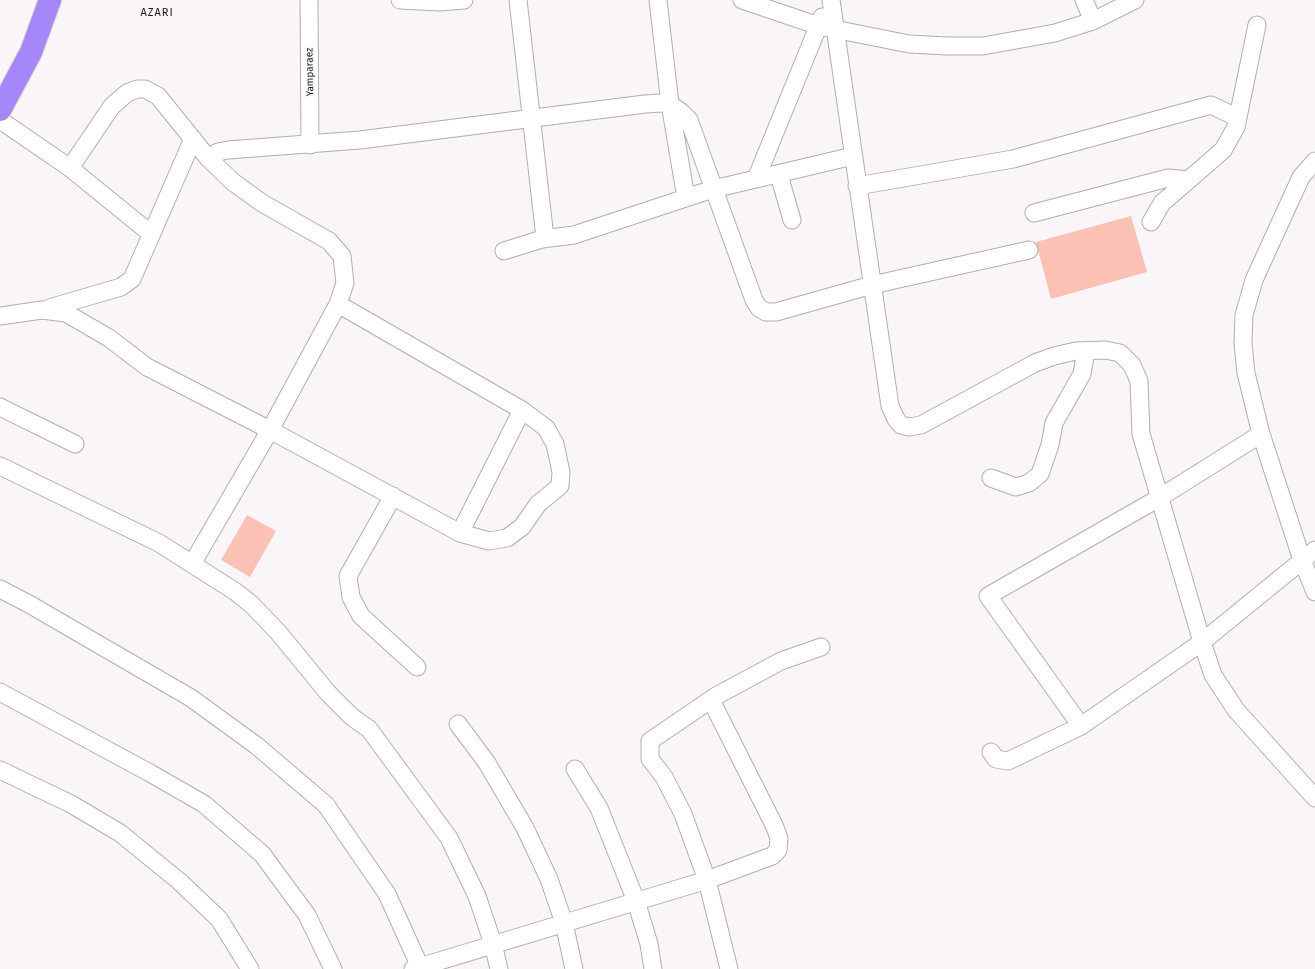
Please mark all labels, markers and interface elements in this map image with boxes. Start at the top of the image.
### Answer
district label: AZARI [140,6,174,20]
street label: Yamparaez [304,48,316,96]

